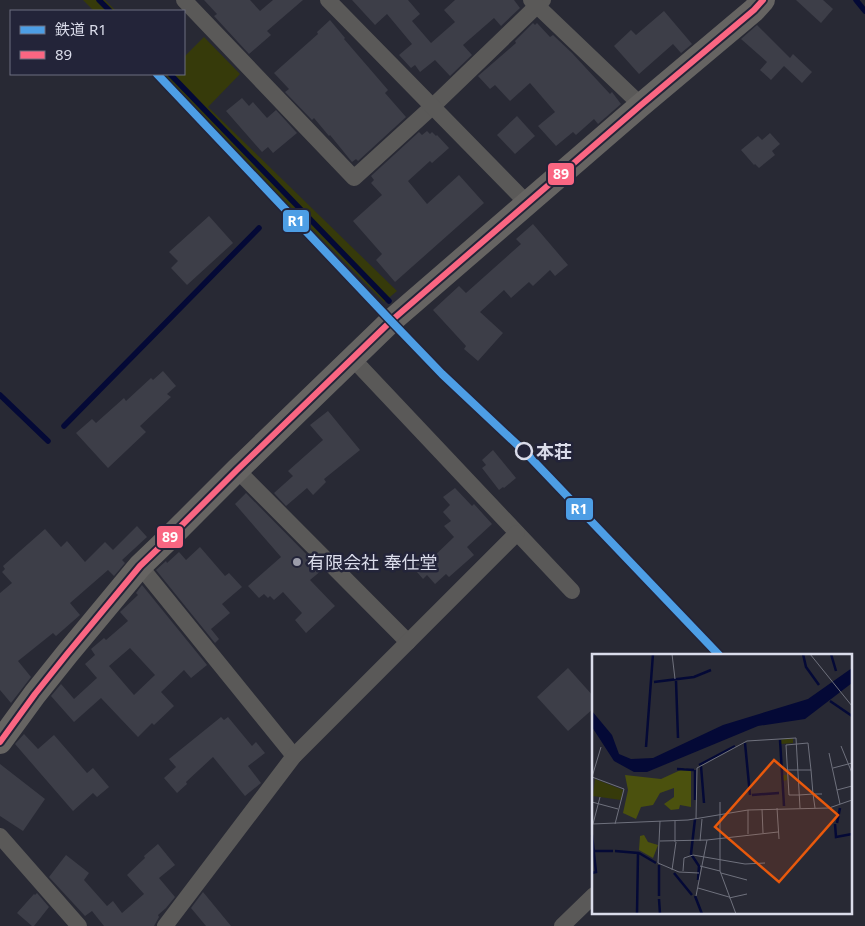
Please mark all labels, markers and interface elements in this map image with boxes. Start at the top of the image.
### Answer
legend [10,10,185,75]
text: 鉄道 R1 [55,19,107,39]
text: 89 [55,44,72,64]
line badge: 89 [547,162,575,186]
text: 89 [553,164,569,183]
line badge: R1 [282,209,310,233]
text: R1 [287,211,305,230]
place label: 本荘 [536,439,572,463]
marker: 本荘 [515,442,533,460]
line badge: R1 [565,497,594,521]
text: R1 [570,499,588,518]
line badge: 89 [156,525,184,549]
text: 89 [162,527,178,546]
place label: 有限会社 奉仕堂 [307,550,438,574]
marker: 有限会社 奉仕堂 [291,556,303,568]
inset map [592,654,852,914]

